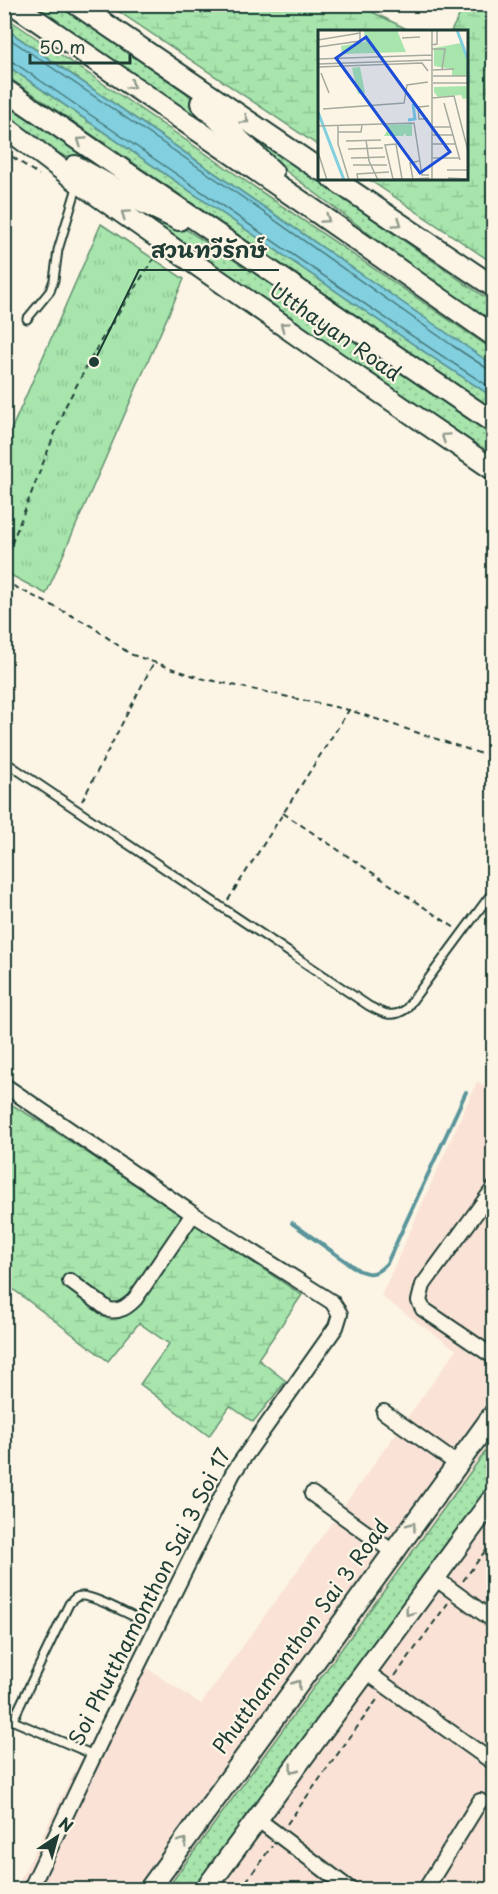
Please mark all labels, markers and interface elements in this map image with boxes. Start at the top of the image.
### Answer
scale bar [30,27,130,65]
inset map [318,30,468,180]
text: 50 m [39,33,86,60]
one-way arrow [124,78,135,89]
one-way arrow [239,113,250,124]
one-way arrow [77,137,88,148]
one-way arrow [120,210,131,221]
one-way arrow [320,212,331,223]
one-way arrow [391,216,402,227]
callout: สวนทวีรักษ์ [139,230,279,270]
text: สวนทวีรักษ์ [151,232,268,265]
street label: Utthayan Road [264,273,409,388]
one-way arrow [280,322,291,333]
one-way arrow [441,433,452,444]
street label: Soi Phutthamonthon Sai 3 Soi 17 [59,1442,237,1751]
street label: Phutthamonthon Sai 3 Road [203,1512,395,1760]
one-way arrow [404,1521,415,1532]
one-way arrow [405,1606,416,1617]
one-way arrow [290,1679,301,1690]
one-way arrow [289,1762,300,1773]
north arrow [27,1807,87,1867]
text: N [54,1811,79,1837]
one-way arrow [176,1838,187,1849]

